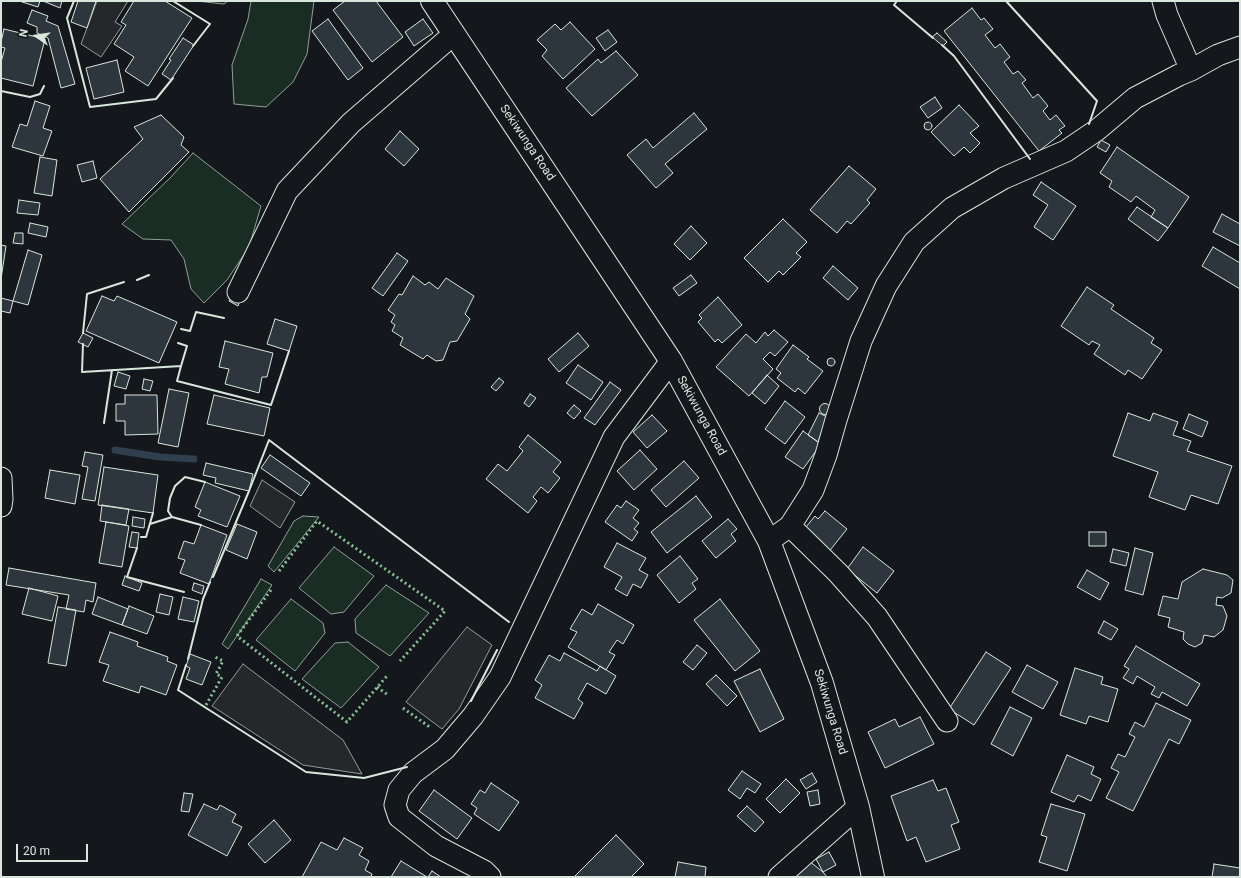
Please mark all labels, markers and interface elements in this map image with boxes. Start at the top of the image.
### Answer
north arrow [16,16,56,56]
text: N [17,28,31,38]
street label: Sekiwunga Road [496,102,558,184]
street label: Sekiwunga Road [673,374,729,458]
street label: Sekiwunga Road [810,668,850,756]
scale bar [18,836,90,862]
text: 20 m [23,844,50,858]

